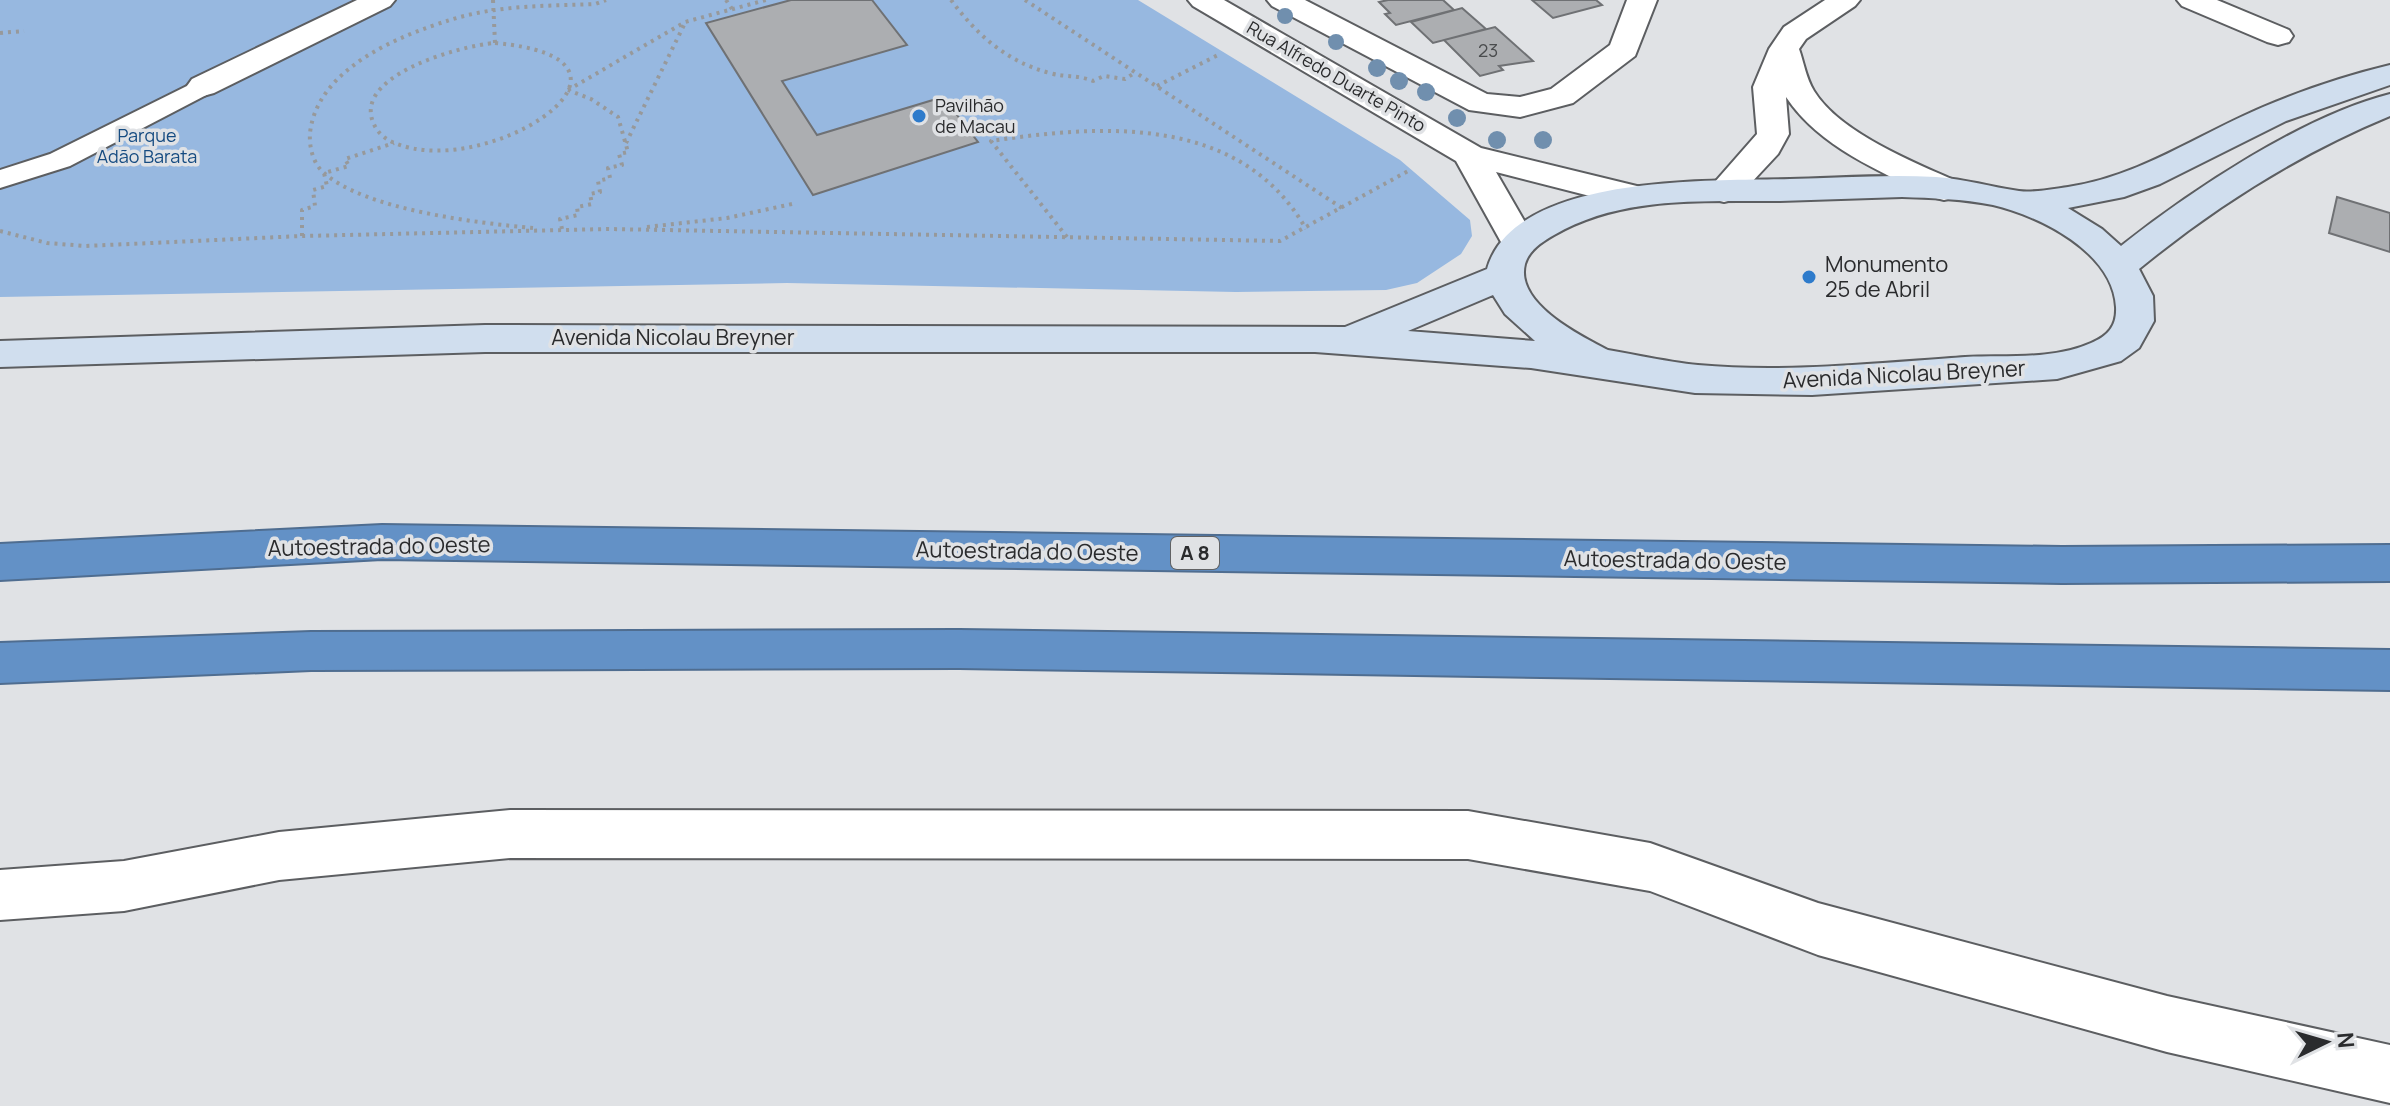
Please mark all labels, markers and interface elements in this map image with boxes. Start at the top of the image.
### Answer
street label: Rua Alfredo Duarte Pinto [1243,15,1430,137]
house number: 23 [1478,38,1498,62]
place label: Pavilhão de Macau [935,93,1016,138]
marker: Pavilhão de Macau [910,107,928,125]
park label: Parque Adão Barata [97,123,197,168]
place label: Monumento 25 de Abril [1825,249,1948,304]
marker: Monumento 25 de Abril [1800,268,1818,286]
street label: Avenida Nicolau Breyner [551,322,795,352]
street label: Avenida Nicolau Breyner [1782,353,2026,395]
street label: Autoestrada do Oeste [267,529,491,563]
street label: Autoestrada do Oeste [915,534,1139,568]
road number: A 8 [1171,537,1219,569]
street label: Autoestrada do Oeste [1563,543,1787,577]
north arrow [2286,1002,2366,1082]
text: N [2330,1031,2362,1049]

